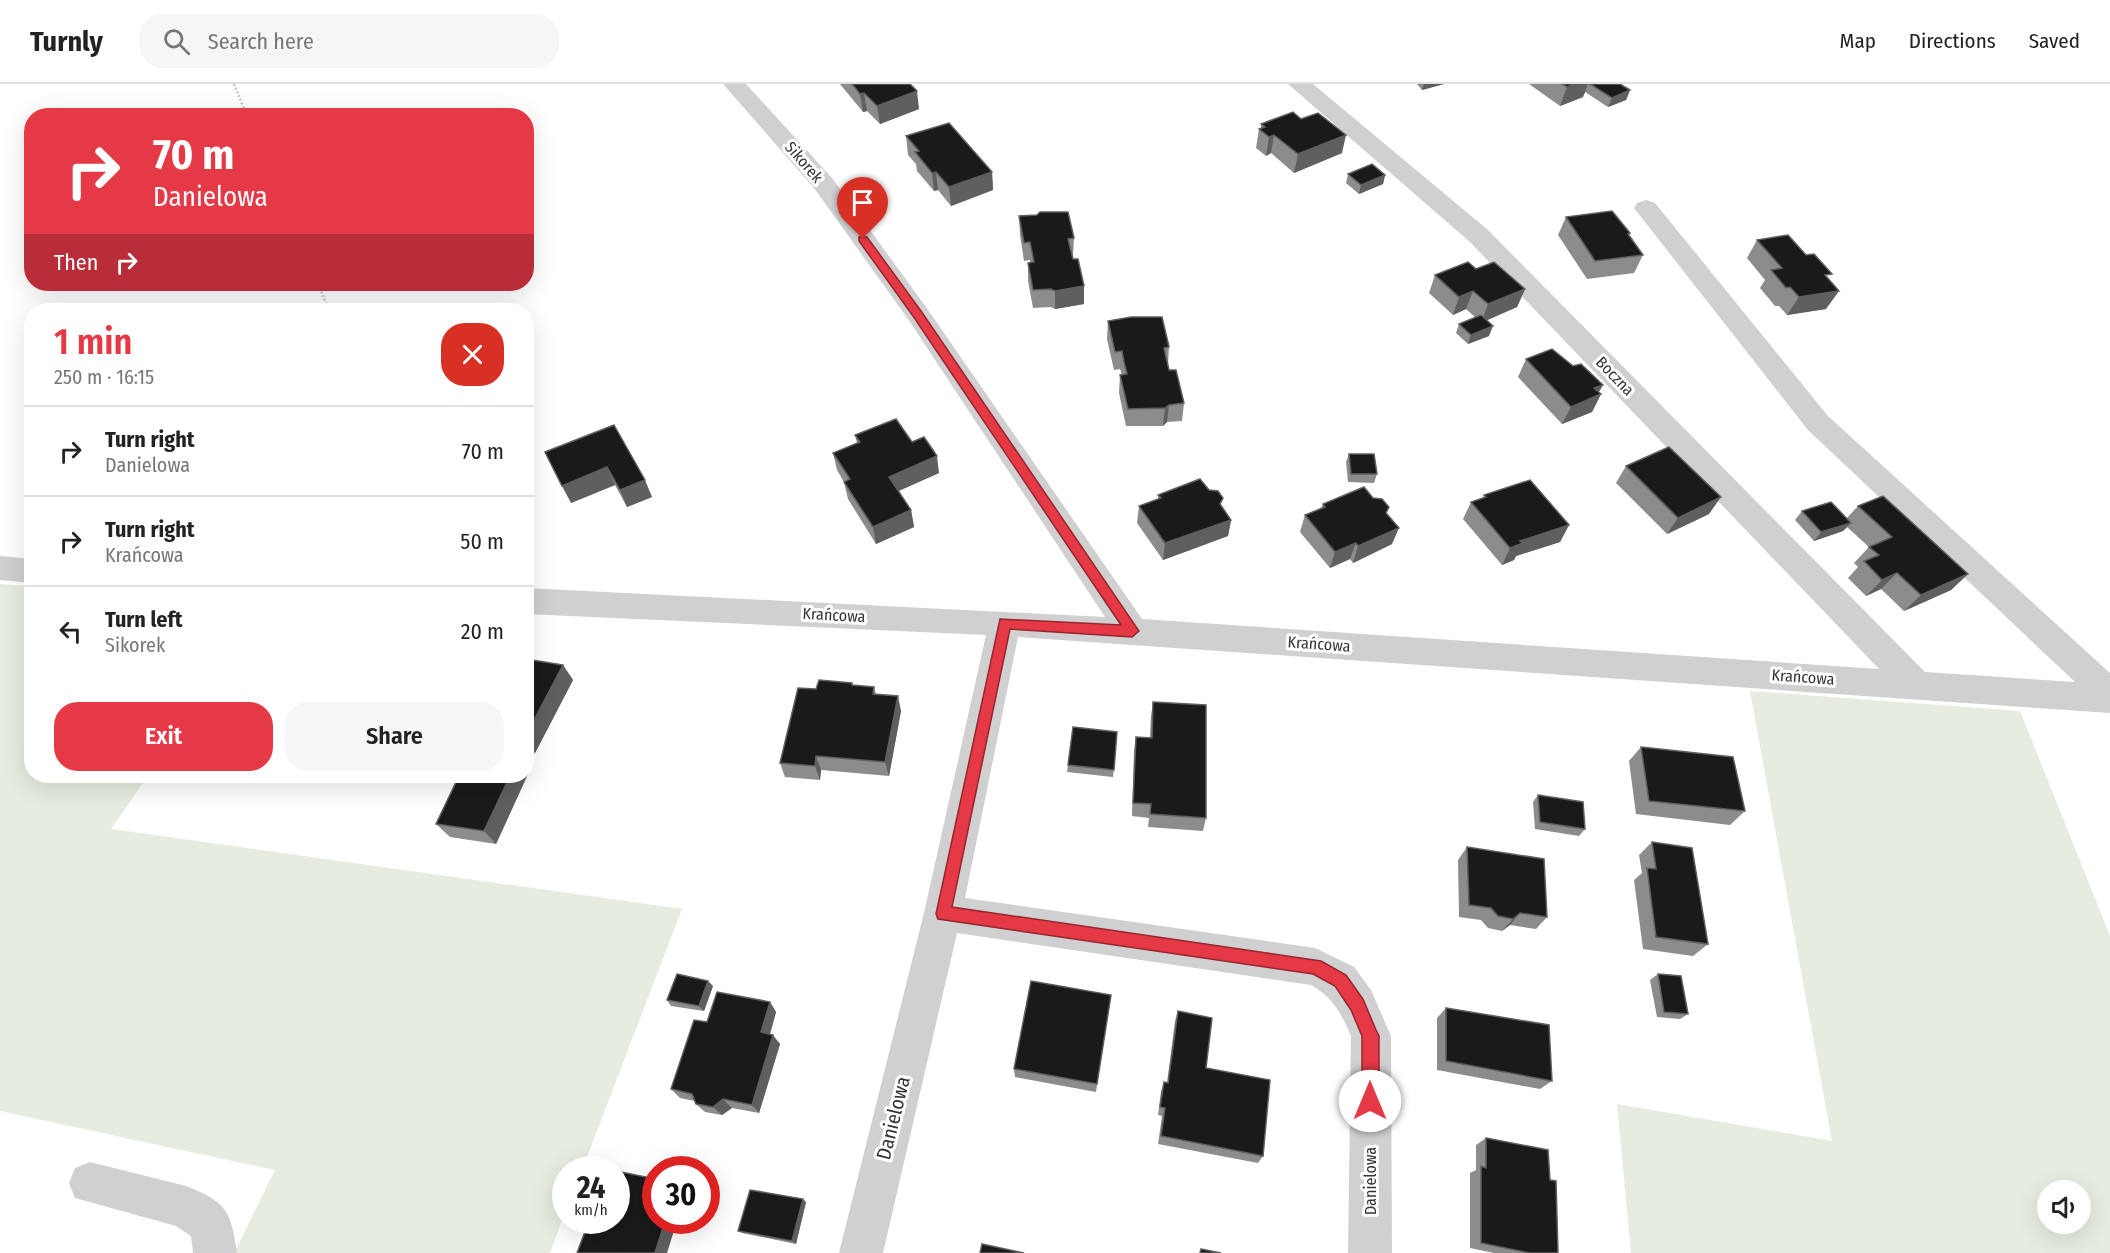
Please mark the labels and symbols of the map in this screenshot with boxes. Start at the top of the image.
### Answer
street label: Sikorek [781,138,827,187]
pin [837,177,888,239]
street label: Boczna [1592,353,1638,399]
street label: Krańcowa [802,604,866,626]
street label: Krańcowa [1287,632,1351,656]
street label: Krańcowa [1771,665,1835,689]
position arrow [1338,1069,1402,1133]
street label: Danielowa [871,1074,915,1162]
street label: Danielowa [1361,1147,1380,1215]
speed limit sign: 30 [642,1156,720,1234]

